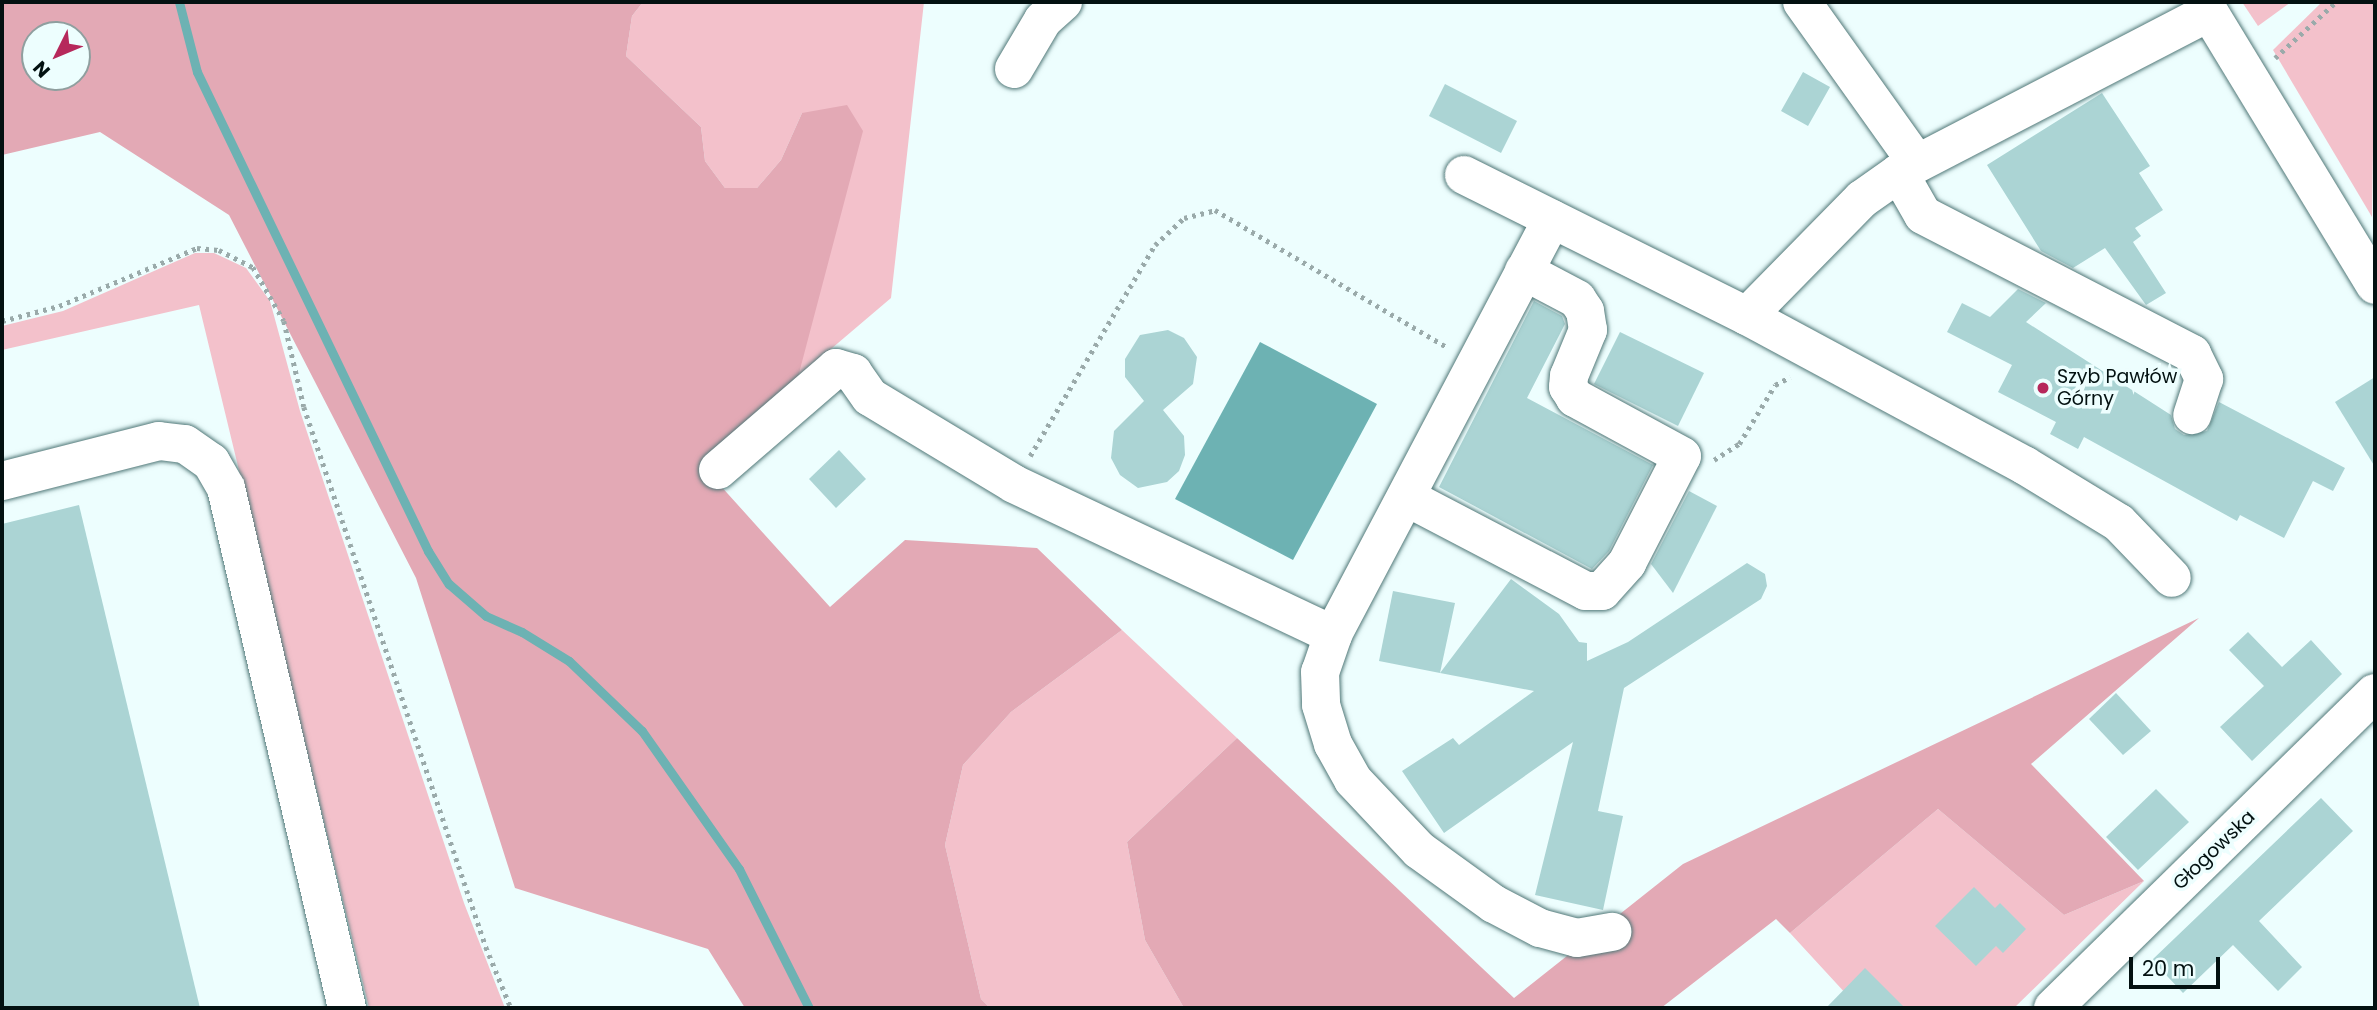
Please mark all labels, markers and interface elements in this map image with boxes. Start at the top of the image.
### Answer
north arrow [21,21,91,91]
text: N [27,55,56,84]
place label: Szyb Pawłów Górny [2057,366,2177,410]
marker: Szyb Pawłów Górny [2035,380,2051,396]
street label: Głogowska [2168,805,2260,895]
scale bar [2132,944,2223,988]
text: 20 m [2142,954,2195,983]

